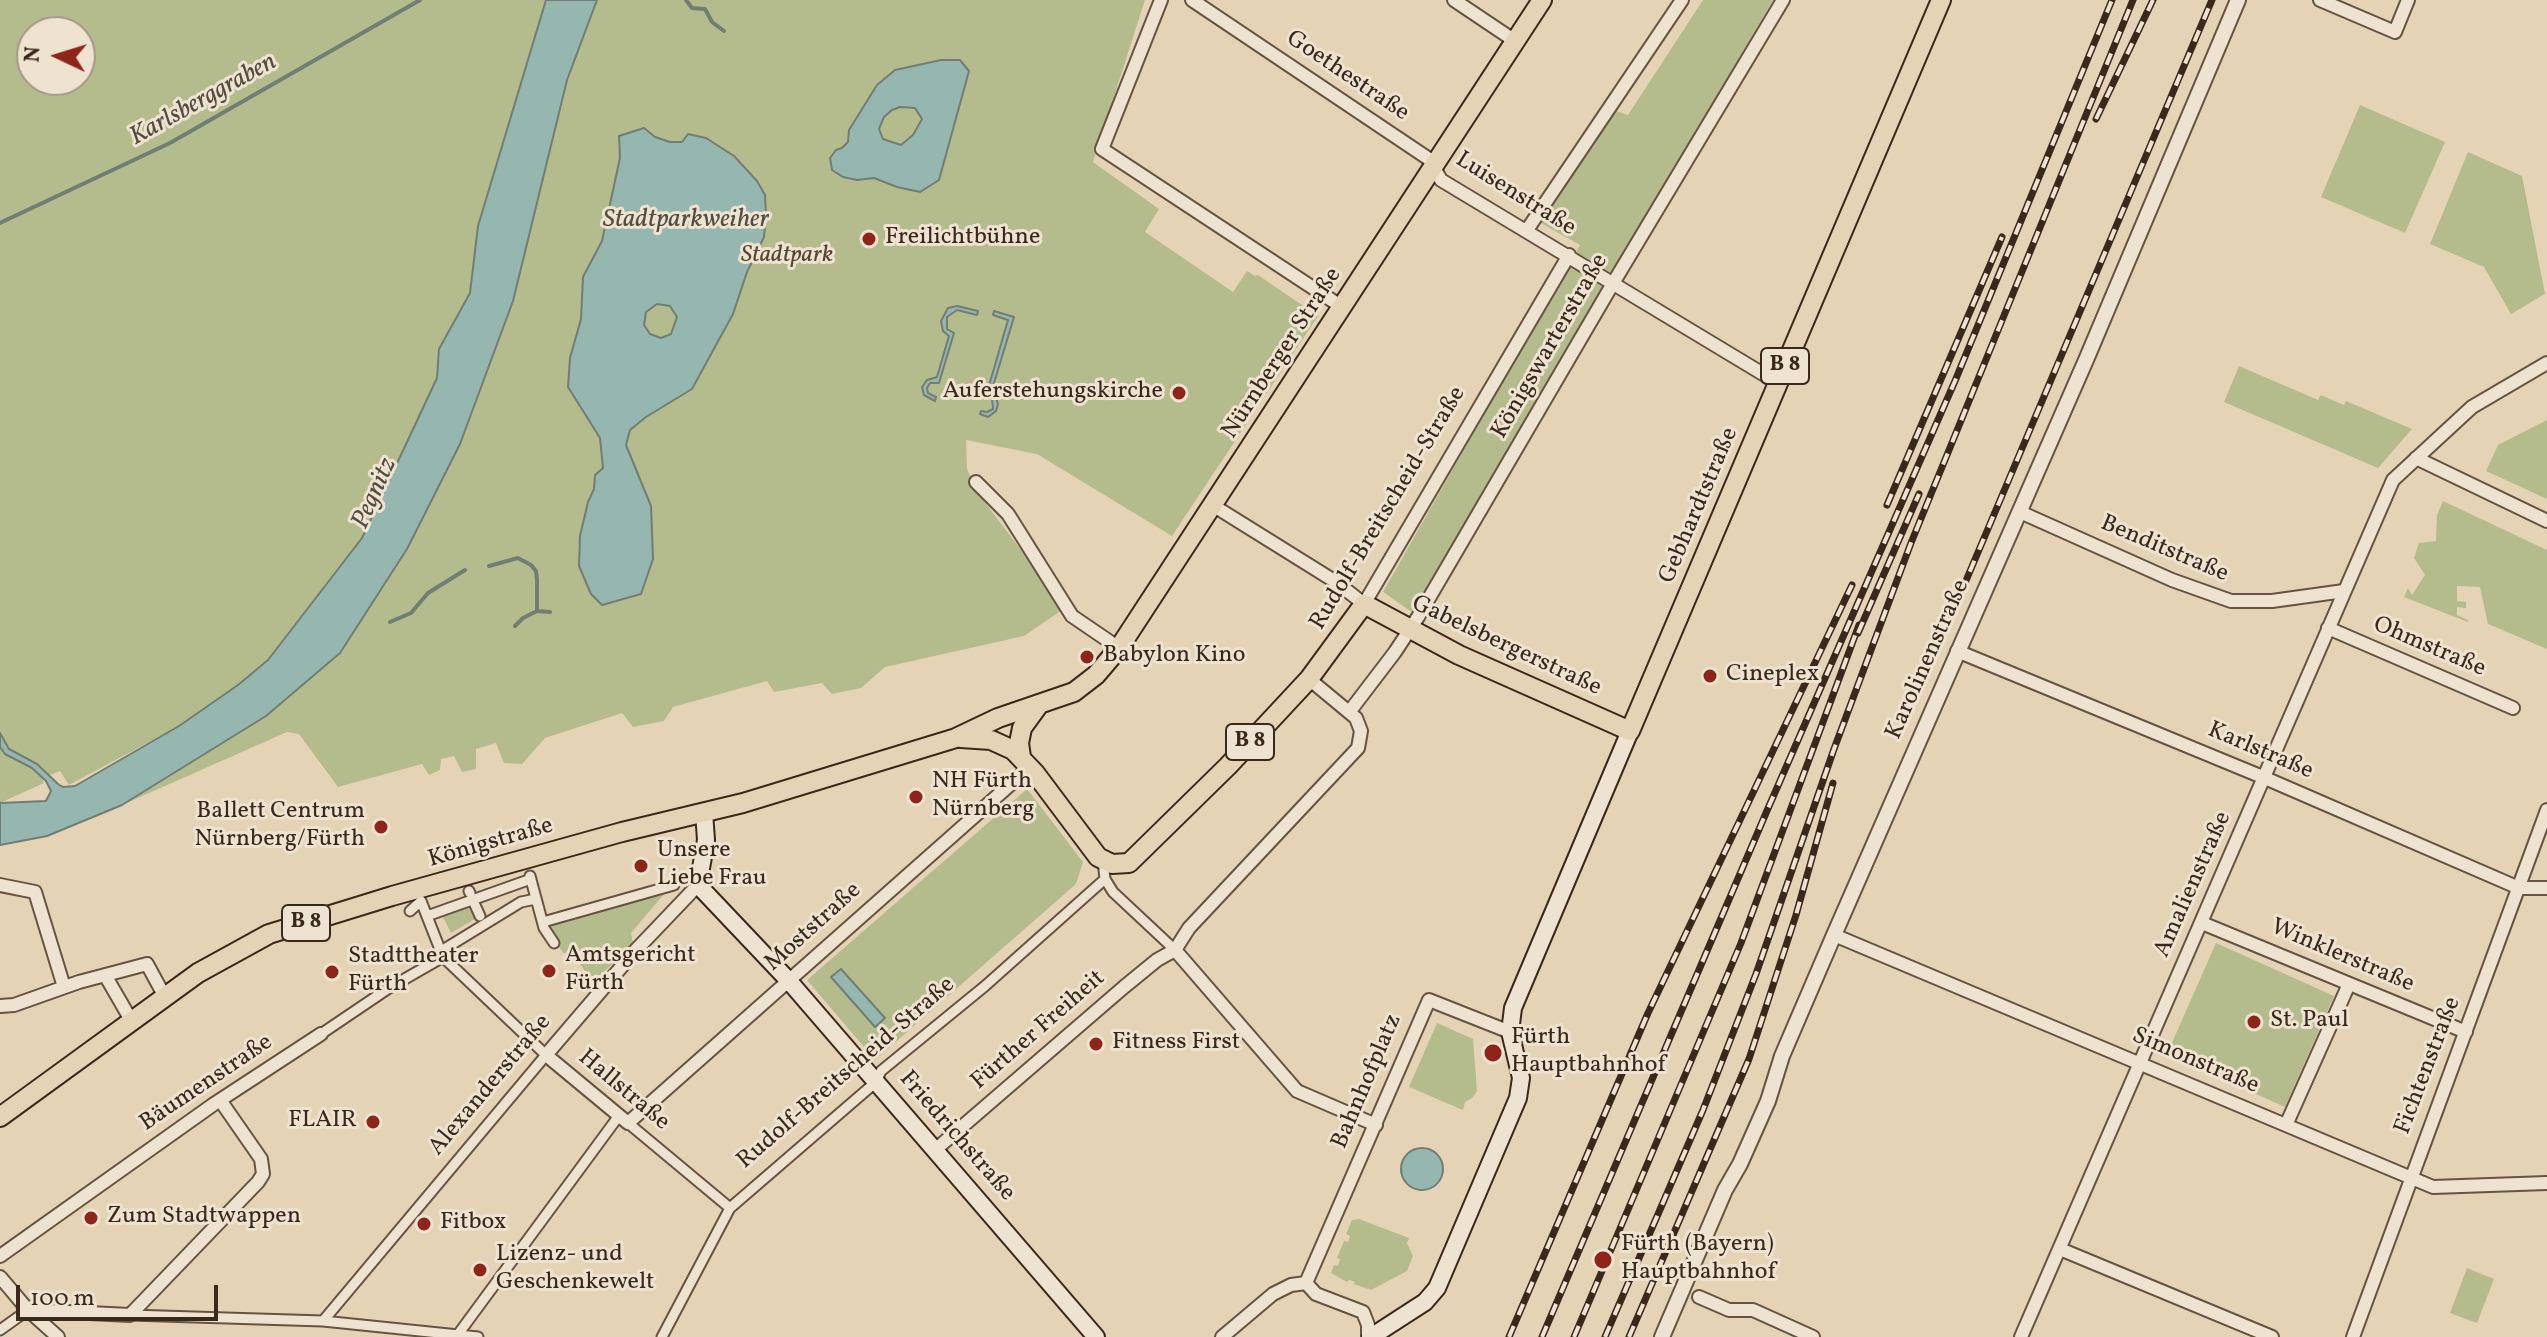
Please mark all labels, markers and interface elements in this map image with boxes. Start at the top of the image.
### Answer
north arrow [16,16,96,96]
street label: Goethestraße [1280,25,1414,129]
text: N [18,45,50,63]
water label: Karlsberggraben [125,48,283,154]
street label: Luisenstraße [1449,147,1581,243]
water label: Stadtparkweiher [603,205,769,237]
place label: Freilichtbühne [885,225,1040,253]
marker: Freilichtbühne [860,230,878,248]
park label: Stadtpark [741,243,833,271]
street label: Königswarterstraße [1486,250,1616,444]
street label: Nürnberger Straße [1217,263,1349,445]
road number: B 8 [1761,348,1809,384]
place label: Auferstehungskirche [943,379,1163,407]
street label: Rudolf-Breitscheid-Straße [1305,382,1473,636]
marker: Auferstehungskirche [1170,384,1188,402]
street label: Gebhardtstraße [1654,424,1746,588]
water label: Pegnitz [347,454,405,534]
street label: Benditstraße [2096,510,2232,590]
street label: Karolinenstraße [1881,576,1977,744]
street label: Gabelsbergerstraße [1407,590,1605,704]
street label: Ohmstraße [2368,611,2490,685]
place label: Babylon Kino [1103,643,1245,671]
marker: Babylon Kino [1078,648,1096,666]
place label: Cineplex [1726,662,1819,690]
marker: Cineplex [1701,667,1719,685]
street label: Karlstraße [2203,717,2317,787]
road number: B 8 [1226,724,1274,760]
place label: NH Fürth Nürnberg [932,769,1035,825]
marker: NH Fürth Nürnberg [907,788,925,806]
place label: Ballett Centrum Nürnberg/Fürth [194,799,365,855]
street label: Amalienstraße [2149,808,2239,962]
street label: Königstraße [425,812,557,876]
marker: Ballett Centrum Nürnberg/Fürth [372,818,390,836]
place label: Unsere Liebe Frau [657,838,767,894]
marker: Unsere Liebe Frau [632,857,650,875]
street label: Moststraße [760,877,868,979]
road number: B 8 [282,905,330,941]
street label: Winklerstraße [2266,914,2418,1000]
place label: Amtsgericht Fürth [565,943,696,999]
place label: Stadttheater Fürth [348,944,479,1000]
marker: Amtsgericht Fürth [540,962,558,980]
marker: Stadttheater Fürth [323,963,341,981]
street label: Fürther Freiheit [966,965,1112,1097]
street label: Rudolf-Breitscheid-Straße [732,972,962,1176]
street label: Fichtenstraße [2390,993,2468,1139]
place label: St. Paul [2270,1008,2349,1036]
street label: Alexanderstraße [424,1009,558,1163]
street label: Bahnhofplatz [1327,1010,1409,1154]
marker: St. Paul [2245,1013,2263,1031]
street label: Simonstraße [2127,1022,2263,1102]
place label: Fürth Hauptbahnhof [1511,1025,1666,1081]
street label: Bäumenstraße [135,1029,279,1139]
place label: Fitness First [1112,1030,1240,1058]
marker: Fitness First [1087,1035,1105,1053]
marker: Fürth Hauptbahnhof [1482,1042,1504,1064]
street label: Hallstraße [571,1044,675,1138]
street label: Friedrichstraße [892,1066,1020,1208]
place label: FLAIR [288,1108,357,1136]
marker: FLAIR [364,1113,382,1131]
place label: Zum Stadtwappen [107,1204,301,1232]
marker: Zum Stadtwappen [82,1209,100,1227]
place label: Fitbox [440,1210,506,1238]
marker: Fitbox [415,1215,433,1233]
place label: Fürth (Bayern) Hauptbahnhof [1621,1232,1776,1288]
place label: Lizenz- und Geschenkewelt [496,1242,654,1298]
marker: Fürth (Bayern) Hauptbahnhof [1592,1249,1614,1271]
marker: Lizenz- und Geschenkewelt [471,1261,489,1279]
scale bar [20,1269,222,1319]
text: 100 m [30,1282,95,1316]

